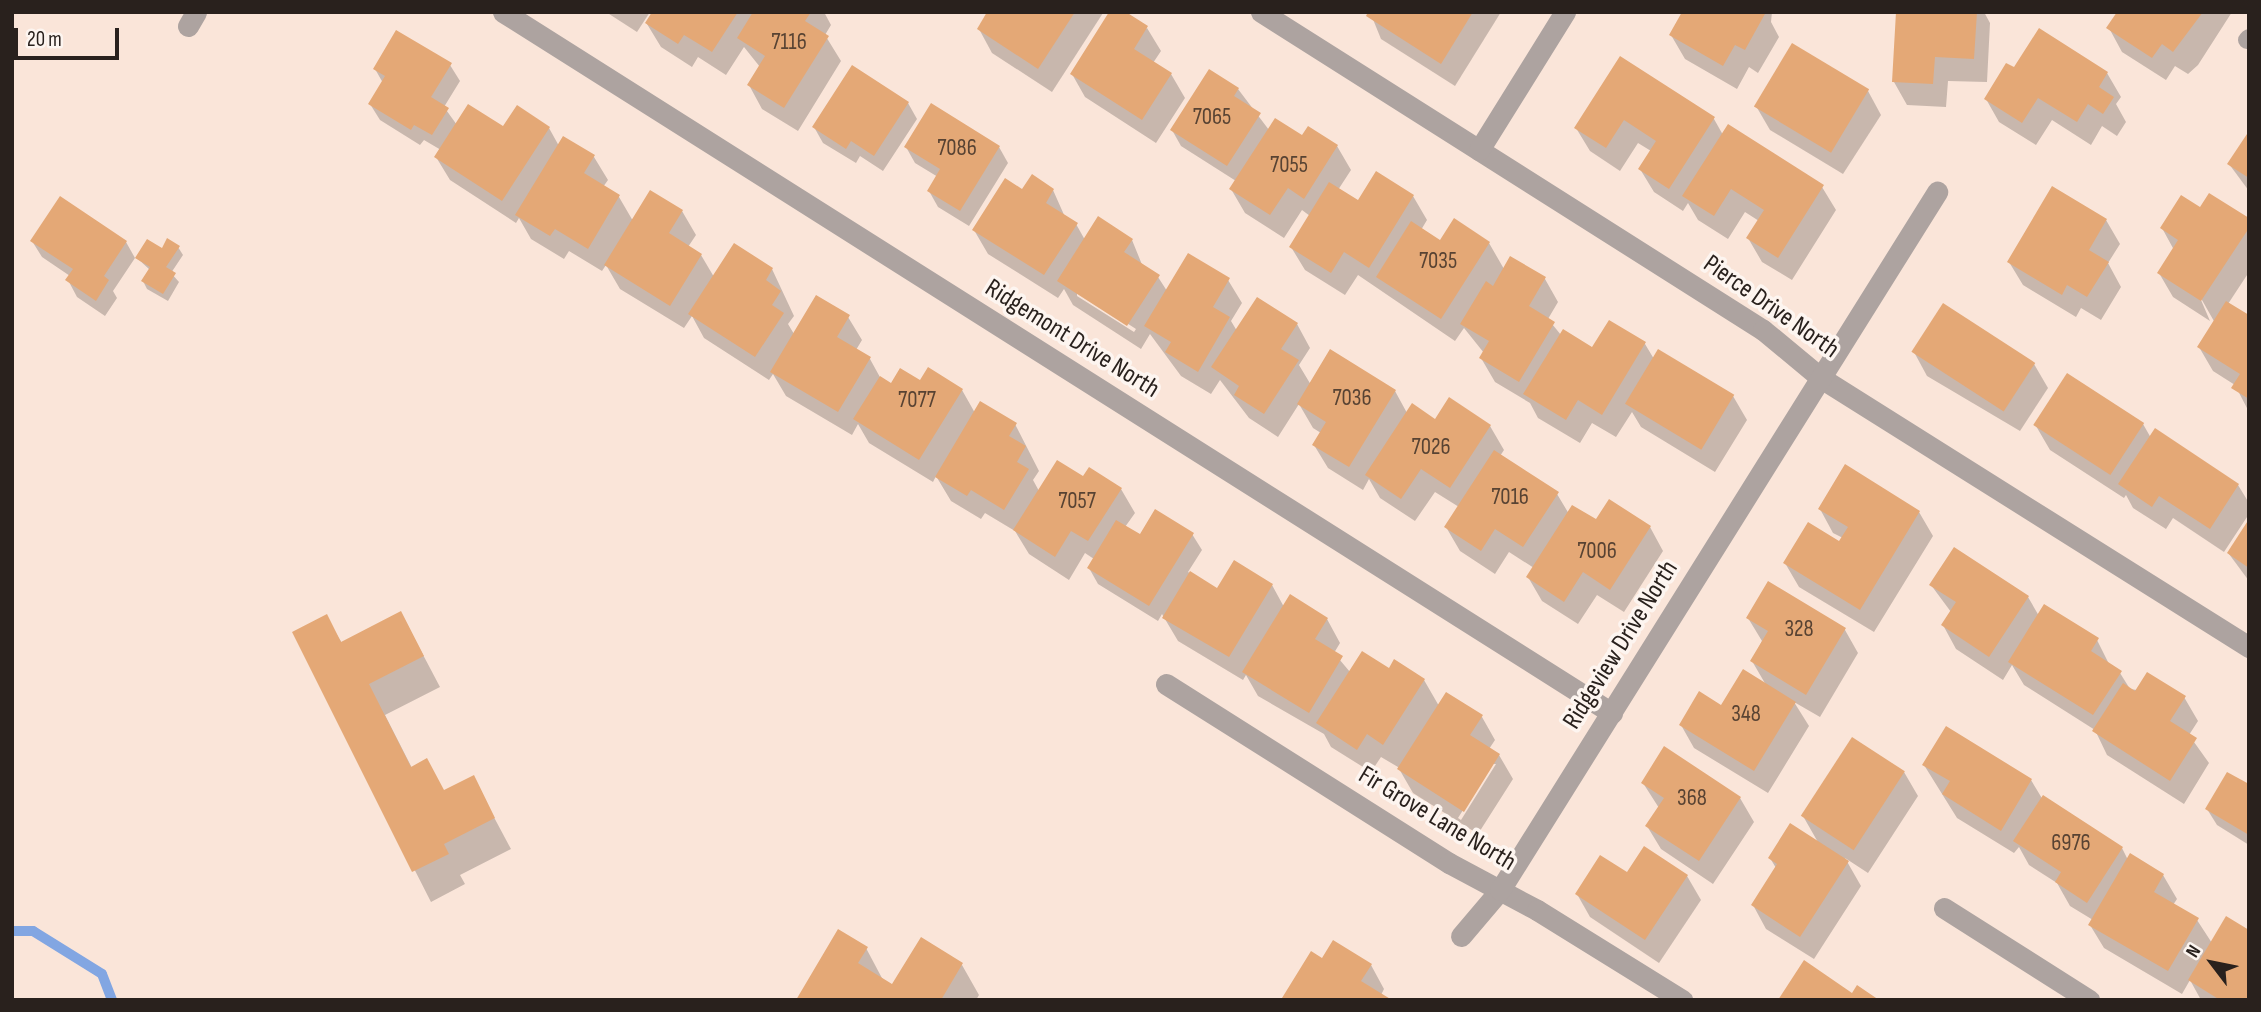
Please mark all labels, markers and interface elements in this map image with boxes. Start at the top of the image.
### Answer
scale bar [18,14,122,58]
text: 20 m [27,27,62,52]
house number: 7116 [771,28,807,56]
house number: 7065 [1193,103,1231,131]
house number: 7086 [937,134,977,162]
house number: 7055 [1270,151,1308,179]
house number: 7035 [1419,247,1457,275]
street label: Pierce Drive North [1697,249,1845,365]
street label: Ridgemont Drive North [979,273,1165,405]
house number: 7036 [1332,384,1372,412]
house number: 7077 [898,386,936,414]
house number: 7026 [1412,433,1450,461]
house number: 7016 [1491,483,1529,511]
house number: 7057 [1058,487,1096,515]
house number: 7006 [1577,537,1617,565]
street label: Ridgeview Drive North [1557,555,1685,735]
house number: 328 [1784,615,1814,643]
house number: 348 [1731,700,1761,728]
street label: Fir Grove Lane North [1353,760,1521,878]
house number: 368 [1677,784,1707,812]
house number: 6976 [2051,829,2091,857]
north arrow [2177,928,2247,998]
text: N [2181,941,2206,962]

